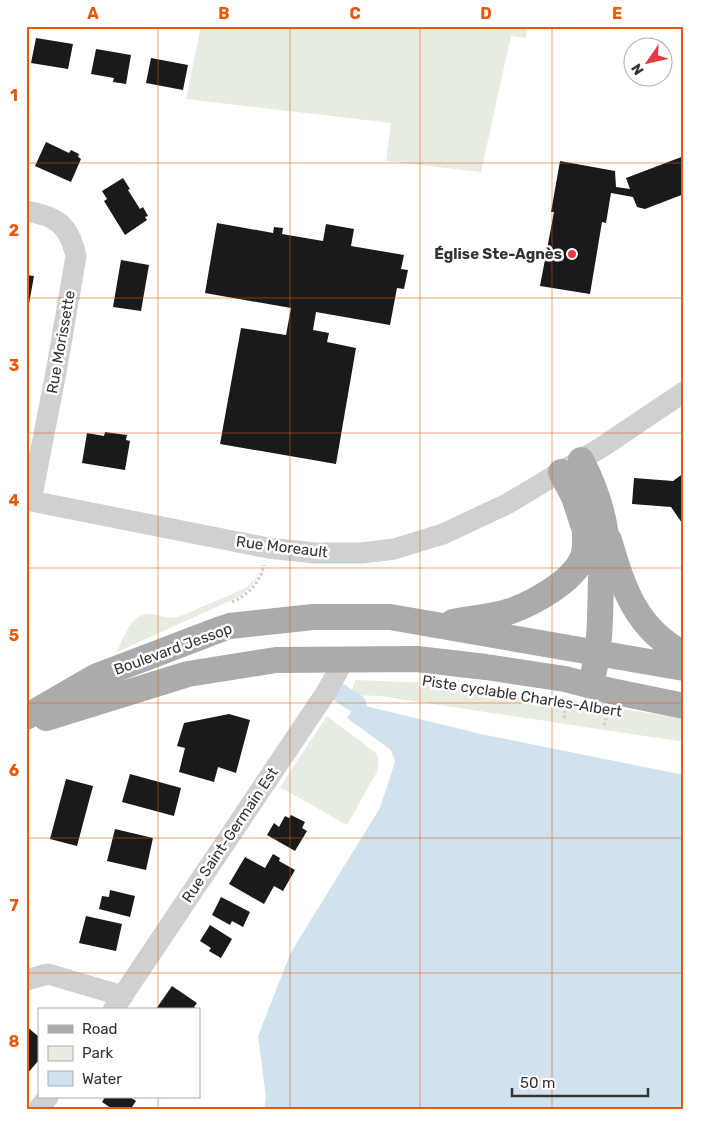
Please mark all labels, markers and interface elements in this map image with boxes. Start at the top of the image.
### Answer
text: A [87,4,99,23]
text: B [218,4,230,23]
text: C [349,4,361,23]
text: D [480,4,492,23]
text: E [612,4,622,23]
north arrow [622,38,672,88]
text: N [628,60,648,78]
text: 1 [10,86,18,105]
text: 2 [9,221,19,240]
place label: Église Ste-Agnès [434,245,562,263]
marker: Église Ste-Agnès [566,248,578,260]
street label: Rue Morissette [43,289,79,395]
text: 3 [9,356,19,375]
text: 4 [9,491,20,510]
street label: Rue Moreault [235,532,329,562]
street label: Boulevard Jessop [111,619,235,679]
text: 5 [9,626,19,645]
street label: Piste cyclable Charles-Albert [421,671,623,721]
text: 6 [9,761,19,780]
street label: Rue Saint-Germain Est [178,764,282,906]
text: 7 [9,896,19,915]
legend [38,1008,200,1098]
text: Road [82,1020,118,1038]
text: 8 [9,1032,20,1051]
text: Park [82,1044,113,1062]
scale bar [512,1066,649,1098]
text: Water [82,1070,122,1088]
text: 50 m [520,1074,555,1092]

